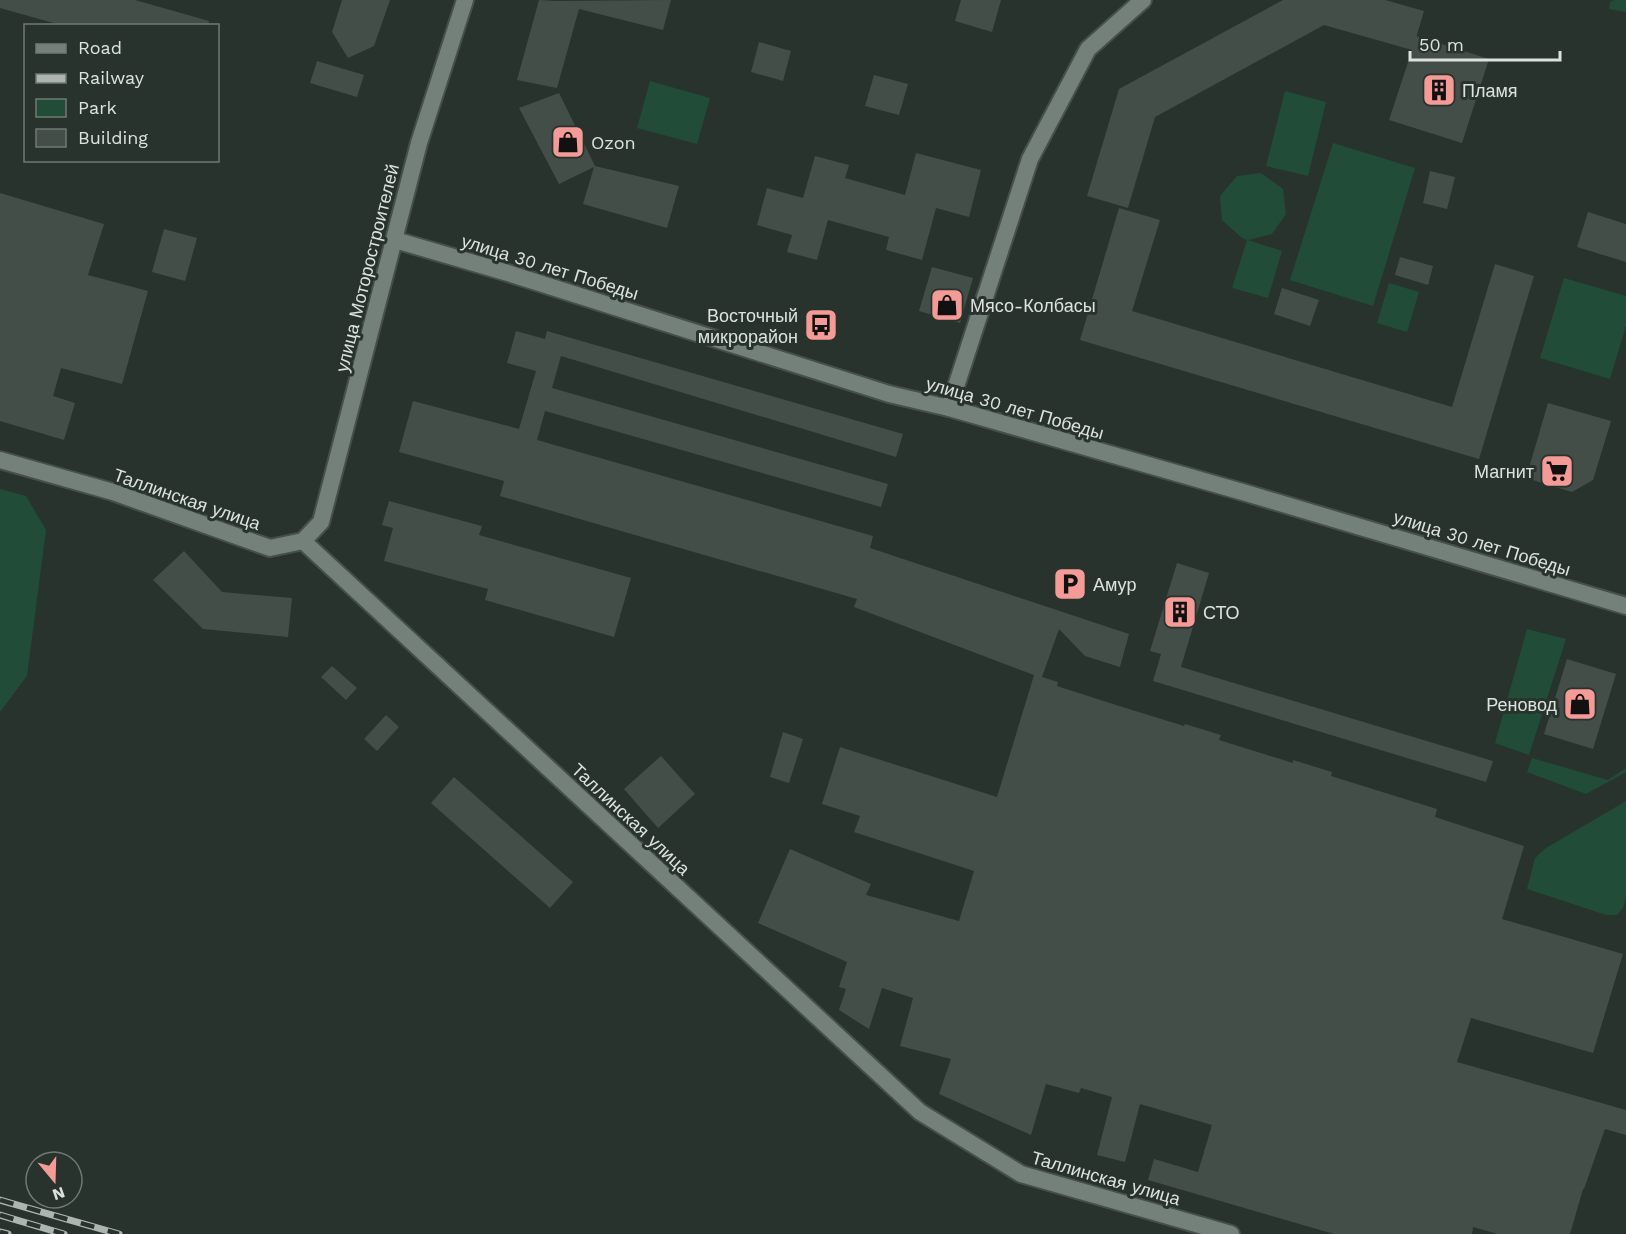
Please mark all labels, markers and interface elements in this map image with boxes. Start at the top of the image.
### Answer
legend [24,24,219,162]
scale bar [1410,24,1560,62]
text: 50 m [1419,34,1464,55]
text: Road [78,37,122,58]
text: Railway [78,67,145,88]
building icon: Пламя [1421,72,1457,108]
place label: Пламя [1462,80,1518,101]
text: Park [78,97,117,118]
shop icon: Ozon [550,124,586,160]
text: Building [78,127,148,148]
place label: Ozon [591,132,636,153]
street label: улица Моторостроителей [331,162,403,374]
street label: улица 30 лет Победы [459,230,641,304]
shop icon: Мясо-Колбасы [929,287,965,323]
place label: Мясо-Колбасы [970,295,1096,316]
place label: Восточный микрорайон [698,305,798,347]
bus stop icon: Восточный микрорайон [803,307,839,343]
street label: улица 30 лет Победы [924,373,1106,443]
supermarket icon: Магнит [1539,453,1575,489]
place label: Магнит [1474,461,1534,482]
street label: Таллинская улица [111,464,264,534]
street label: улица 30 лет Победы [1391,506,1573,580]
parking icon: Амур [1052,566,1088,602]
place label: Амур [1093,574,1136,595]
building icon: СТО [1162,594,1198,630]
place label: СТО [1203,602,1240,623]
shop icon: Реновод [1562,686,1598,722]
place label: Реновод [1486,694,1557,715]
street label: Таллинская улица [568,759,695,880]
street label: Таллинская улица [1029,1147,1184,1210]
north arrow [24,1150,84,1210]
text: N [50,1183,67,1205]

